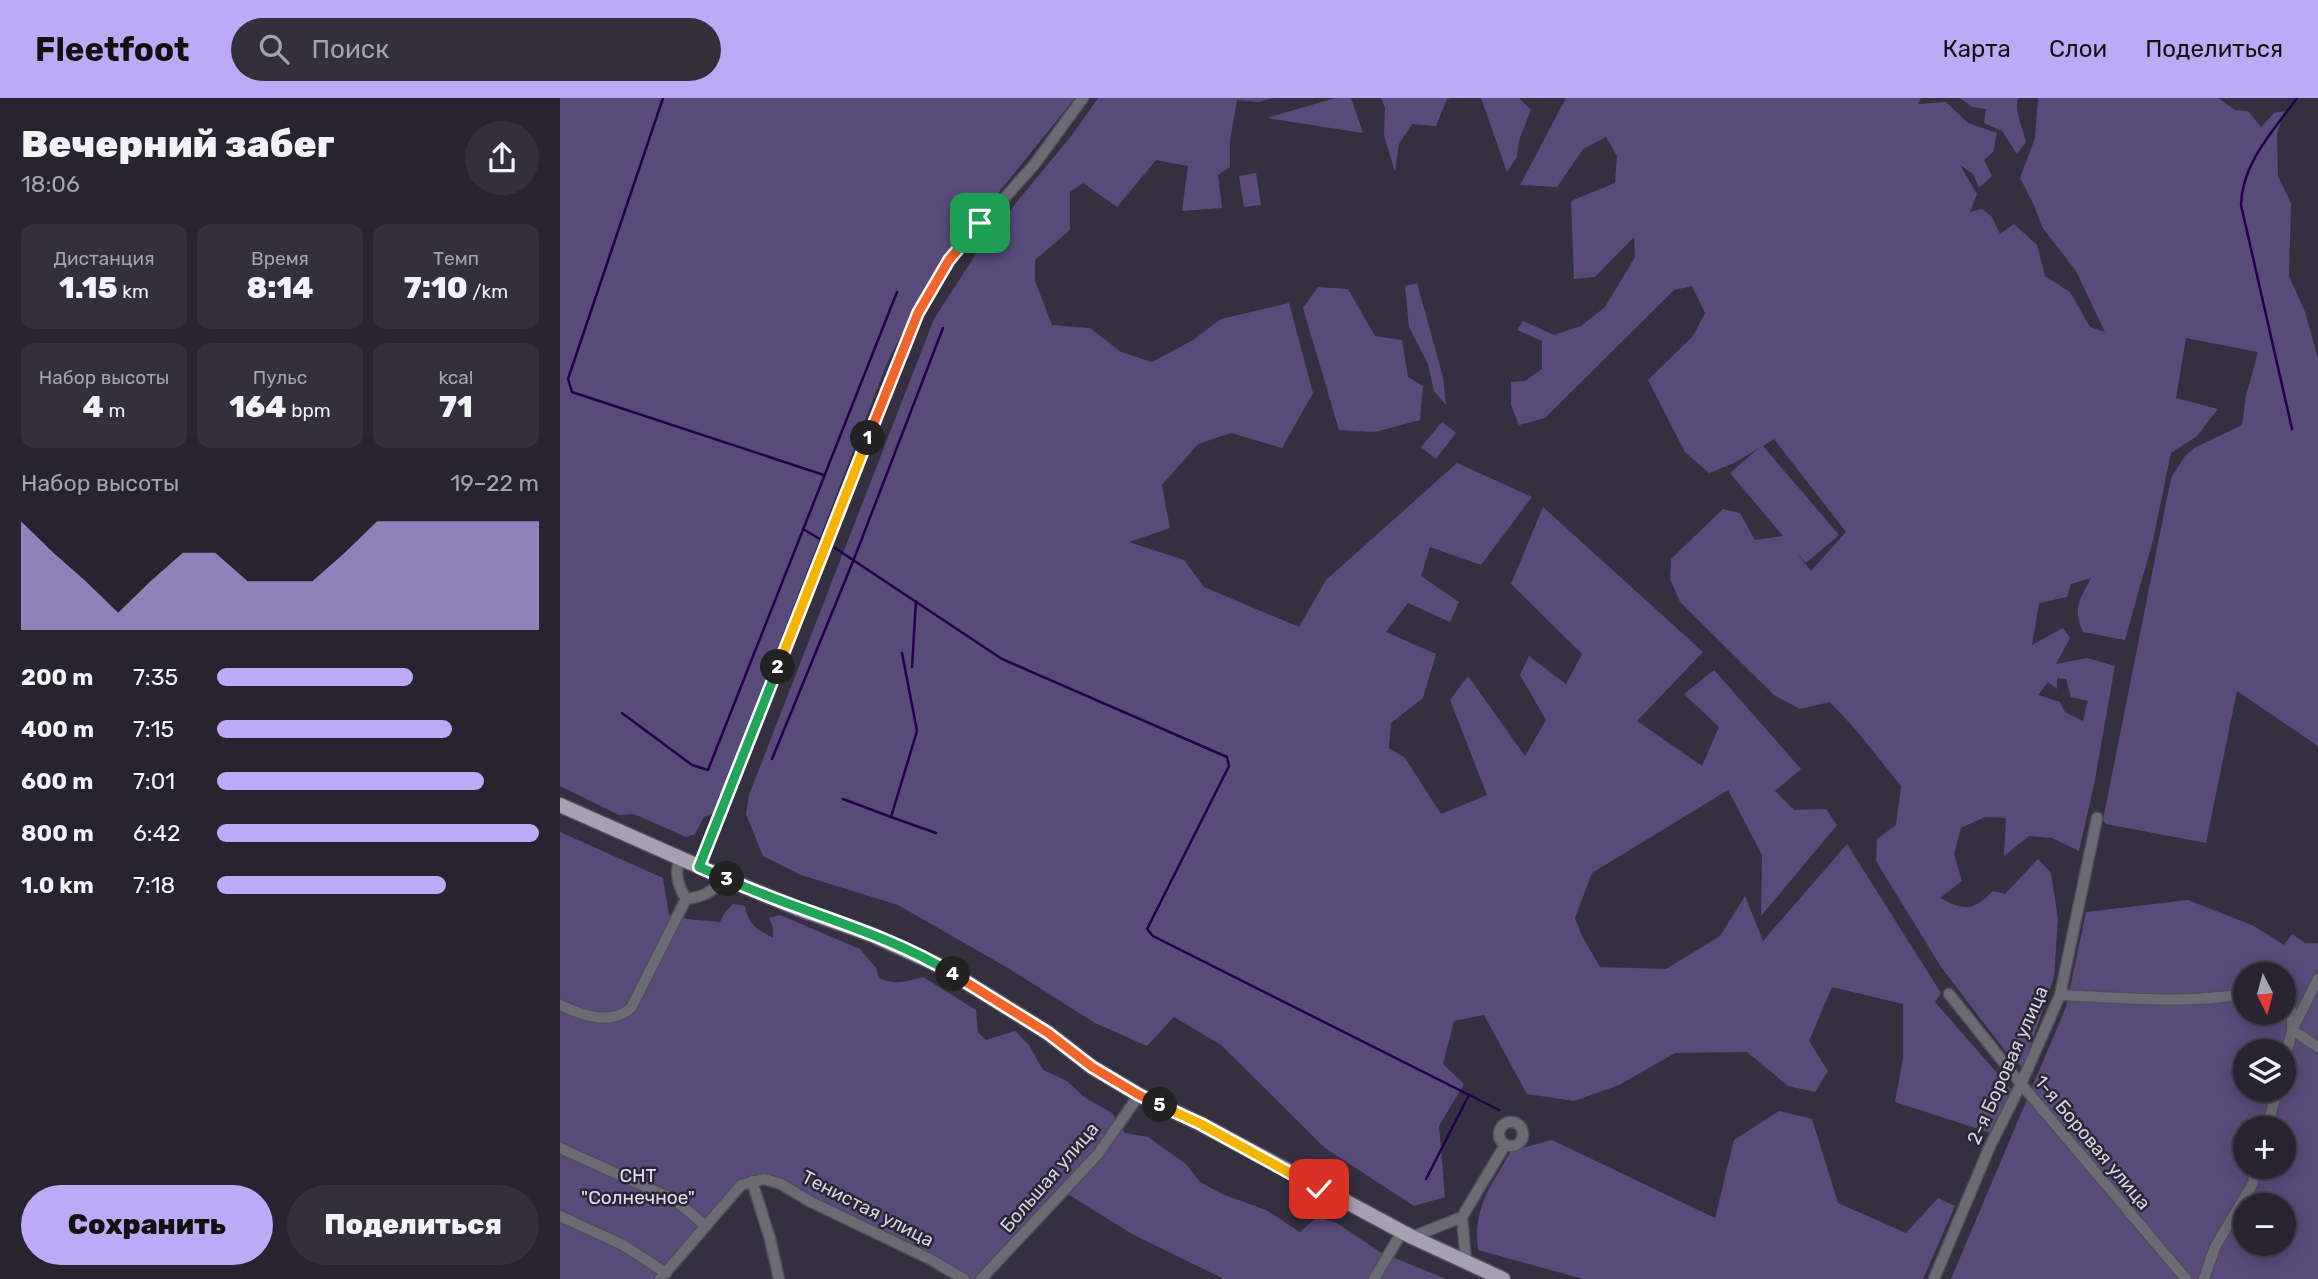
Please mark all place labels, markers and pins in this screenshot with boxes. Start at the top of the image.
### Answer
pin [950,193,1010,253]
pin: 1 [850,420,886,456]
pin: 2 [760,650,795,684]
pin: 3 [710,862,744,896]
pin: 4 [936,956,970,992]
pin: 5 [1142,1088,1178,1122]
pin [1289,1159,1349,1219]

